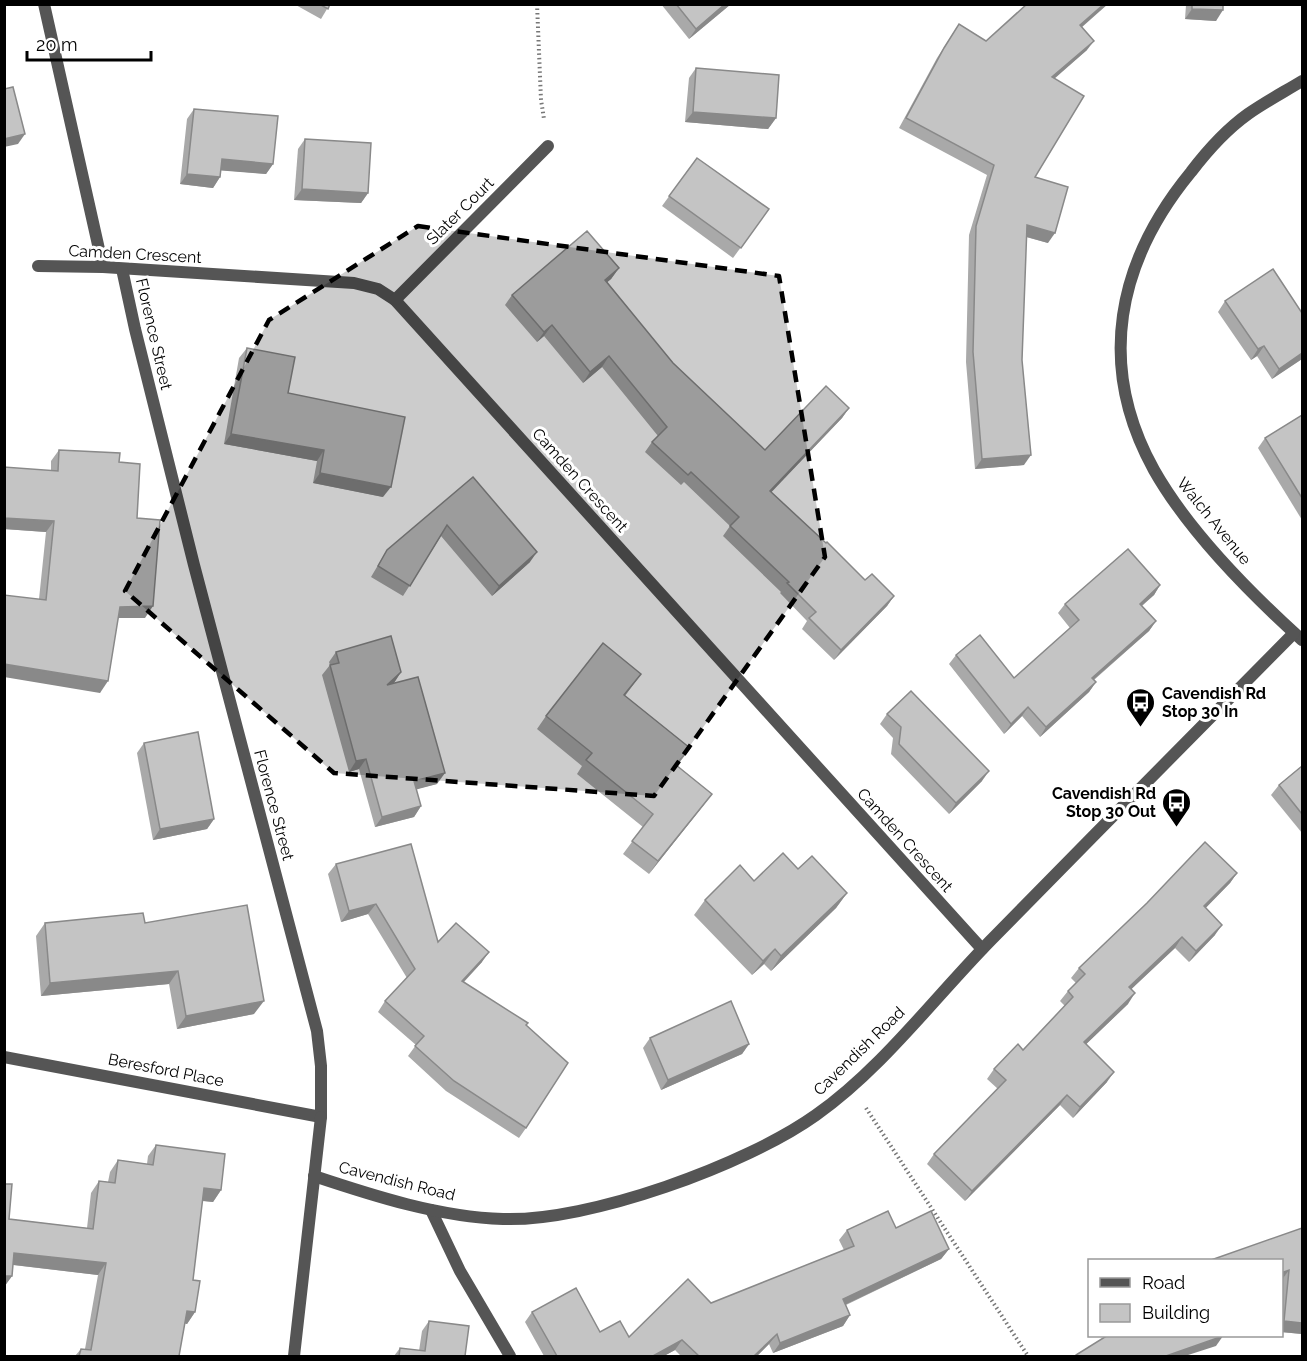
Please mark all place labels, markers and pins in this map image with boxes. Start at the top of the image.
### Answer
place label: Cavendish Rd Stop 30 In [1162,684,1266,721]
bus stop icon: Cavendish Rd Stop 30 In [1125,686,1157,728]
place label: Cavendish Rd Stop 30 Out [1052,784,1156,821]
bus stop icon: Cavendish Rd Stop 30 Out [1161,786,1193,828]

